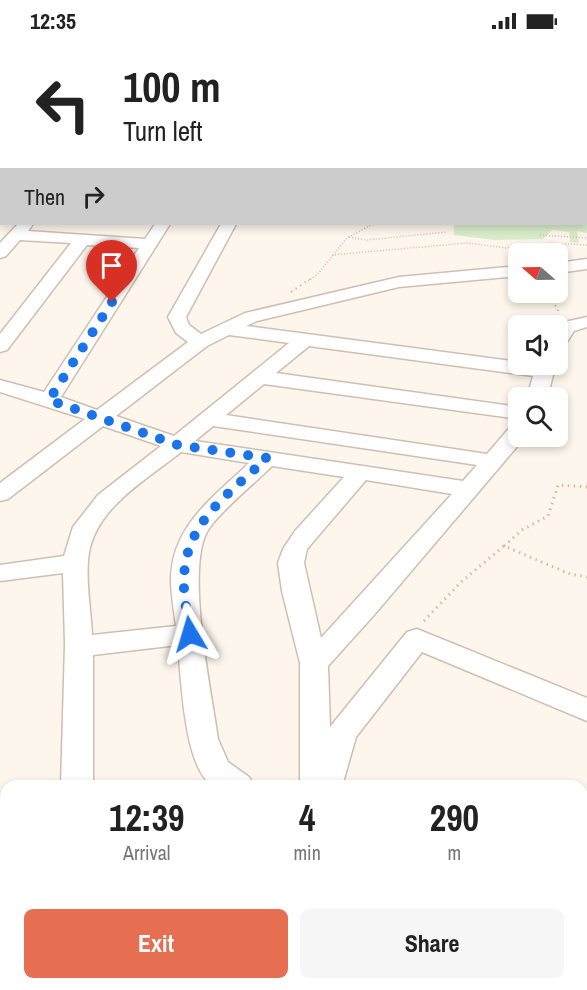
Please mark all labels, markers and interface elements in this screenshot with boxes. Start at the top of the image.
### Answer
text: 12:35 [30,6,76,36]
text: 100 m [123,59,221,115]
icon: left [24,66,102,144]
text: Turn left [123,113,202,149]
icon: right [77,180,110,213]
text: Then [24,182,65,212]
pin [86,240,137,302]
north arrow [508,243,568,303]
map controls [508,243,568,447]
icon: arrive [95,249,128,282]
button: sound [508,315,568,375]
button: search [508,387,568,447]
position arrow [158,602,222,666]
text: 12:39 [109,794,184,842]
text: 4 [299,794,315,842]
text: 290 [430,794,479,842]
text: Arrival [123,839,170,866]
text: min [293,839,321,866]
text: m [448,839,461,866]
button: Exit [24,909,288,978]
button: Share [300,909,564,978]

